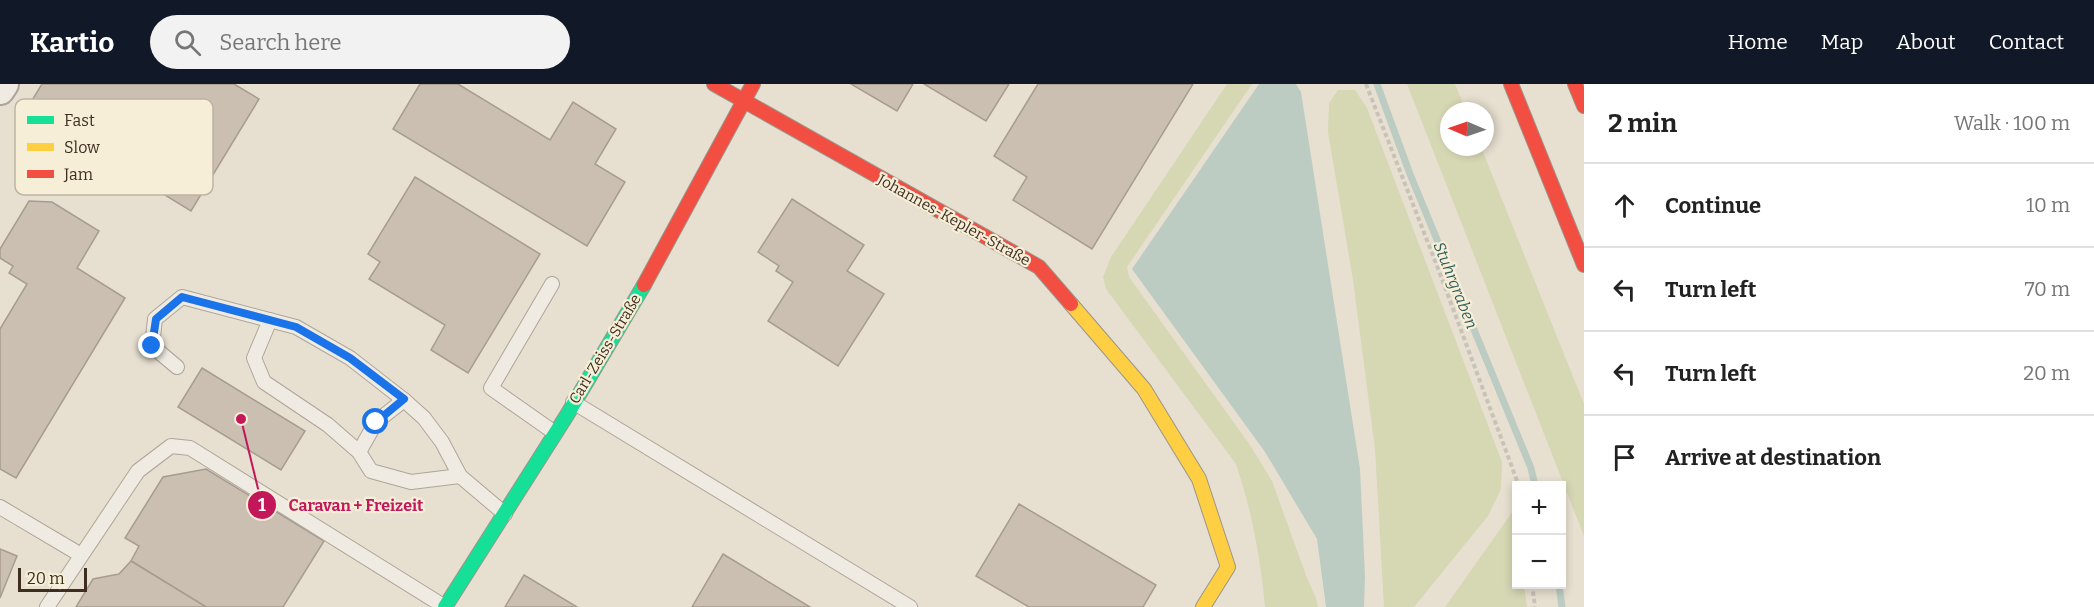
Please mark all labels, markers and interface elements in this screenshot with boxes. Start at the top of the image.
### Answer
search box [150,15,570,69]
text: Kartio [30,26,114,59]
icon: search [171,26,204,59]
text: Search here [219,29,341,56]
text: Home [1728,29,1788,55]
text: Map [1821,29,1863,55]
text: About [1896,29,1956,55]
text: Contact [1989,29,2064,55]
legend [15,99,213,195]
north arrow [1440,102,1494,156]
text: 2 min [1608,108,1677,139]
text: Fast [64,111,95,130]
text: Walk · 100 m [1954,111,2070,135]
text: Slow [64,138,100,157]
text: Jam [63,165,93,184]
street label: Johannes-Kepler-Straße [874,170,1033,270]
icon: ahead [1608,189,1641,222]
text: Continue [1665,192,1761,219]
text: 10 m [2026,193,2070,217]
water label: Stuhrgraben [1430,239,1482,331]
icon: left [1608,273,1641,306]
text: Turn left [1665,276,1757,303]
text: 70 m [2024,277,2070,301]
street label: Carl-Zeiss-Straße [565,291,645,407]
route end [138,332,164,358]
icon: left [1608,357,1641,390]
text: Turn left [1665,360,1757,387]
text: 20 m [2023,361,2070,385]
route start [362,408,388,434]
icon: arrive [1608,441,1641,474]
text: Arrive at destination [1665,444,1881,471]
map controls [1512,481,1566,589]
button: + [1512,481,1566,535]
callout: Caravan + Freizeit [247,488,435,522]
text: 1 [258,494,266,516]
text: Caravan + Freizeit [289,496,424,515]
button: − [1512,535,1566,589]
scale bar [18,565,87,592]
text: 20 m [27,569,64,588]

